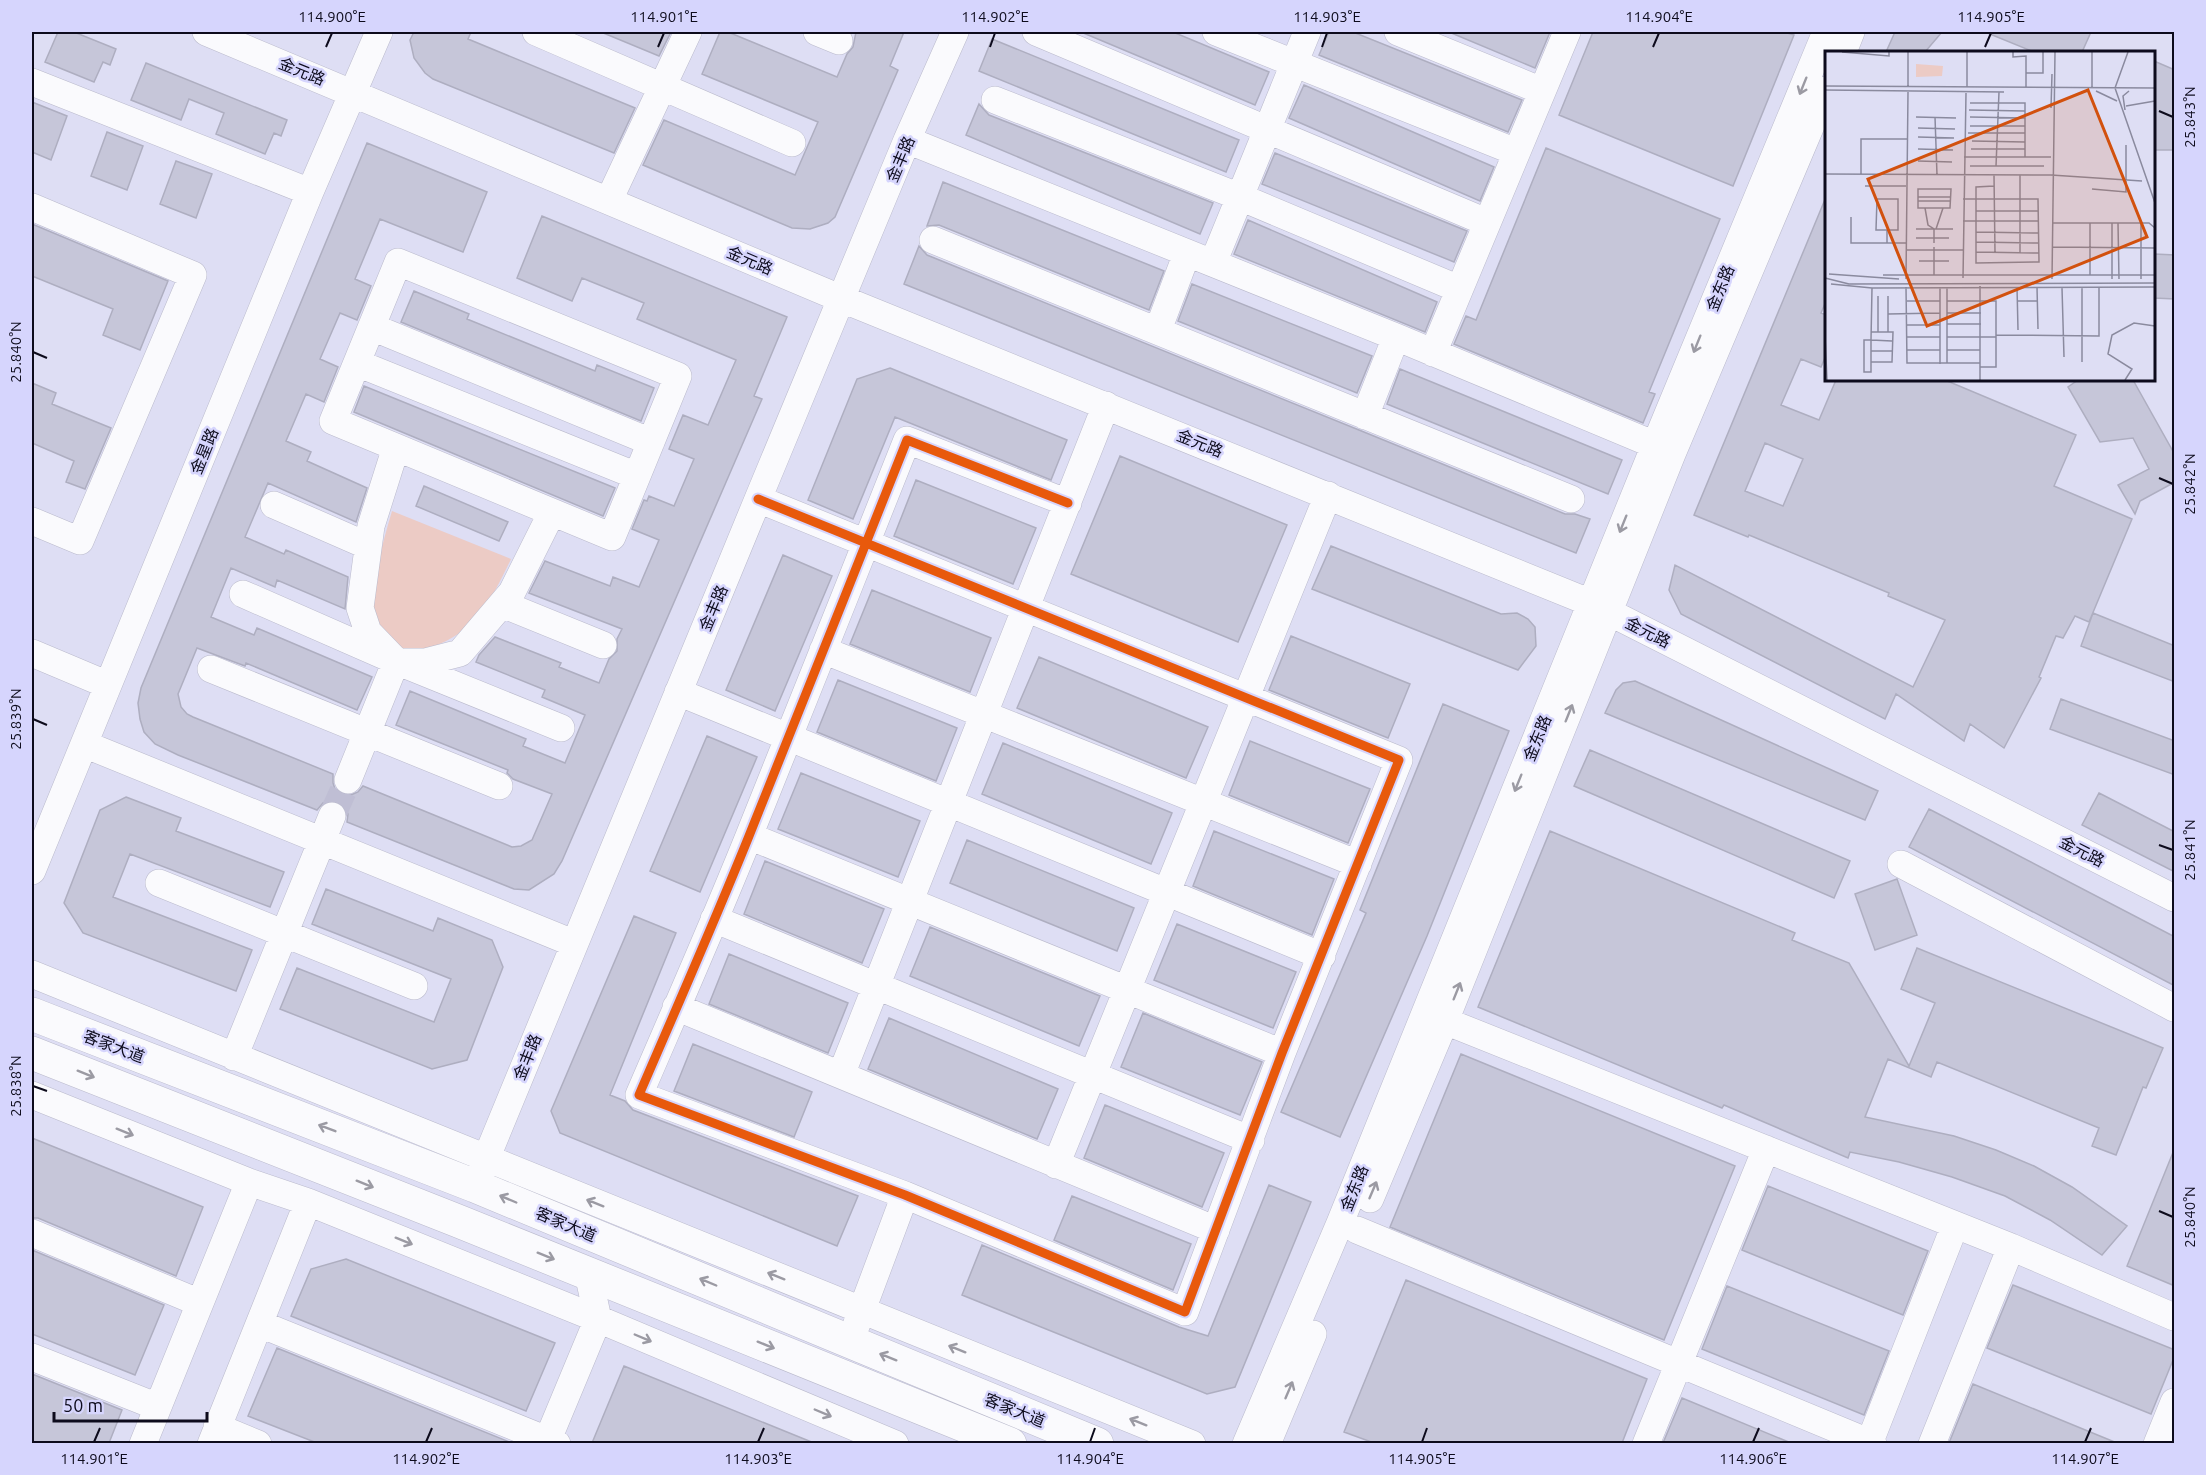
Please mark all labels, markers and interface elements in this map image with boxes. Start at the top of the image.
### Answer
text: 114.900°E [298,8,366,25]
text: 114.901°E [630,8,698,25]
text: 114.902°E [961,8,1029,25]
text: 114.903°E [1293,8,1361,25]
text: 114.904°E [1625,8,1693,25]
text: 114.905°E [1957,8,2025,25]
inset map [1825,51,2155,381]
street label: 金元路 [276,54,328,88]
one-way arrow [1797,76,1808,94]
text: 25.843°N [2181,86,2198,148]
street label: 金丰路 [882,133,918,185]
street label: 金元路 [724,242,776,278]
street label: 金东路 [1703,262,1737,314]
text: 25.840°N [7,321,24,383]
one-way arrow [1691,334,1702,352]
street label: 金星路 [187,425,221,477]
street label: 金元路 [1174,426,1226,460]
text: 25.842°N [2181,453,2198,515]
one-way arrow [1617,514,1628,533]
street label: 金丰路 [695,582,731,634]
street label: 金元路 [1623,613,1673,651]
text: 25.839°N [7,688,24,750]
one-way arrow [1564,704,1575,723]
street label: 金东路 [1520,712,1554,764]
one-way arrow [1512,773,1523,791]
text: 25.841°N [2181,819,2198,881]
street label: 金元路 [2057,832,2107,870]
one-way arrow [1452,983,1463,1001]
street label: 客家大道 [81,1026,147,1066]
street label: 金丰路 [510,1031,544,1083]
text: 25.838°N [7,1055,24,1117]
one-way arrow [76,1069,95,1080]
one-way arrow [318,1122,337,1133]
one-way arrow [115,1127,134,1138]
street label: 金东路 [1337,1162,1371,1214]
one-way arrow [355,1179,374,1190]
one-way arrow [1368,1182,1379,1200]
text: 25.840°N [2181,1186,2198,1248]
one-way arrow [500,1193,518,1204]
one-way arrow [586,1197,605,1208]
street label: 客家大道 [533,1203,599,1245]
one-way arrow [395,1236,413,1247]
one-way arrow [537,1251,555,1262]
one-way arrow [767,1270,786,1281]
one-way arrow [699,1276,718,1287]
one-way arrow [634,1333,652,1344]
one-way arrow [756,1340,775,1351]
one-way arrow [948,1343,967,1354]
one-way arrow [879,1351,898,1362]
one-way arrow [1284,1381,1296,1399]
scale bar [54,1385,207,1423]
street label: 客家大道 [982,1390,1048,1430]
text: 50 m [63,1395,103,1415]
one-way arrow [813,1408,832,1419]
one-way arrow [1129,1416,1148,1427]
text: 114.901°E [60,1450,128,1467]
text: 114.902°E [392,1450,460,1467]
text: 114.903°E [724,1450,792,1467]
text: 114.904°E [1056,1450,1124,1467]
text: 114.905°E [1388,1450,1456,1467]
text: 114.906°E [1719,1450,1787,1467]
text: 114.907°E [2051,1450,2119,1467]

